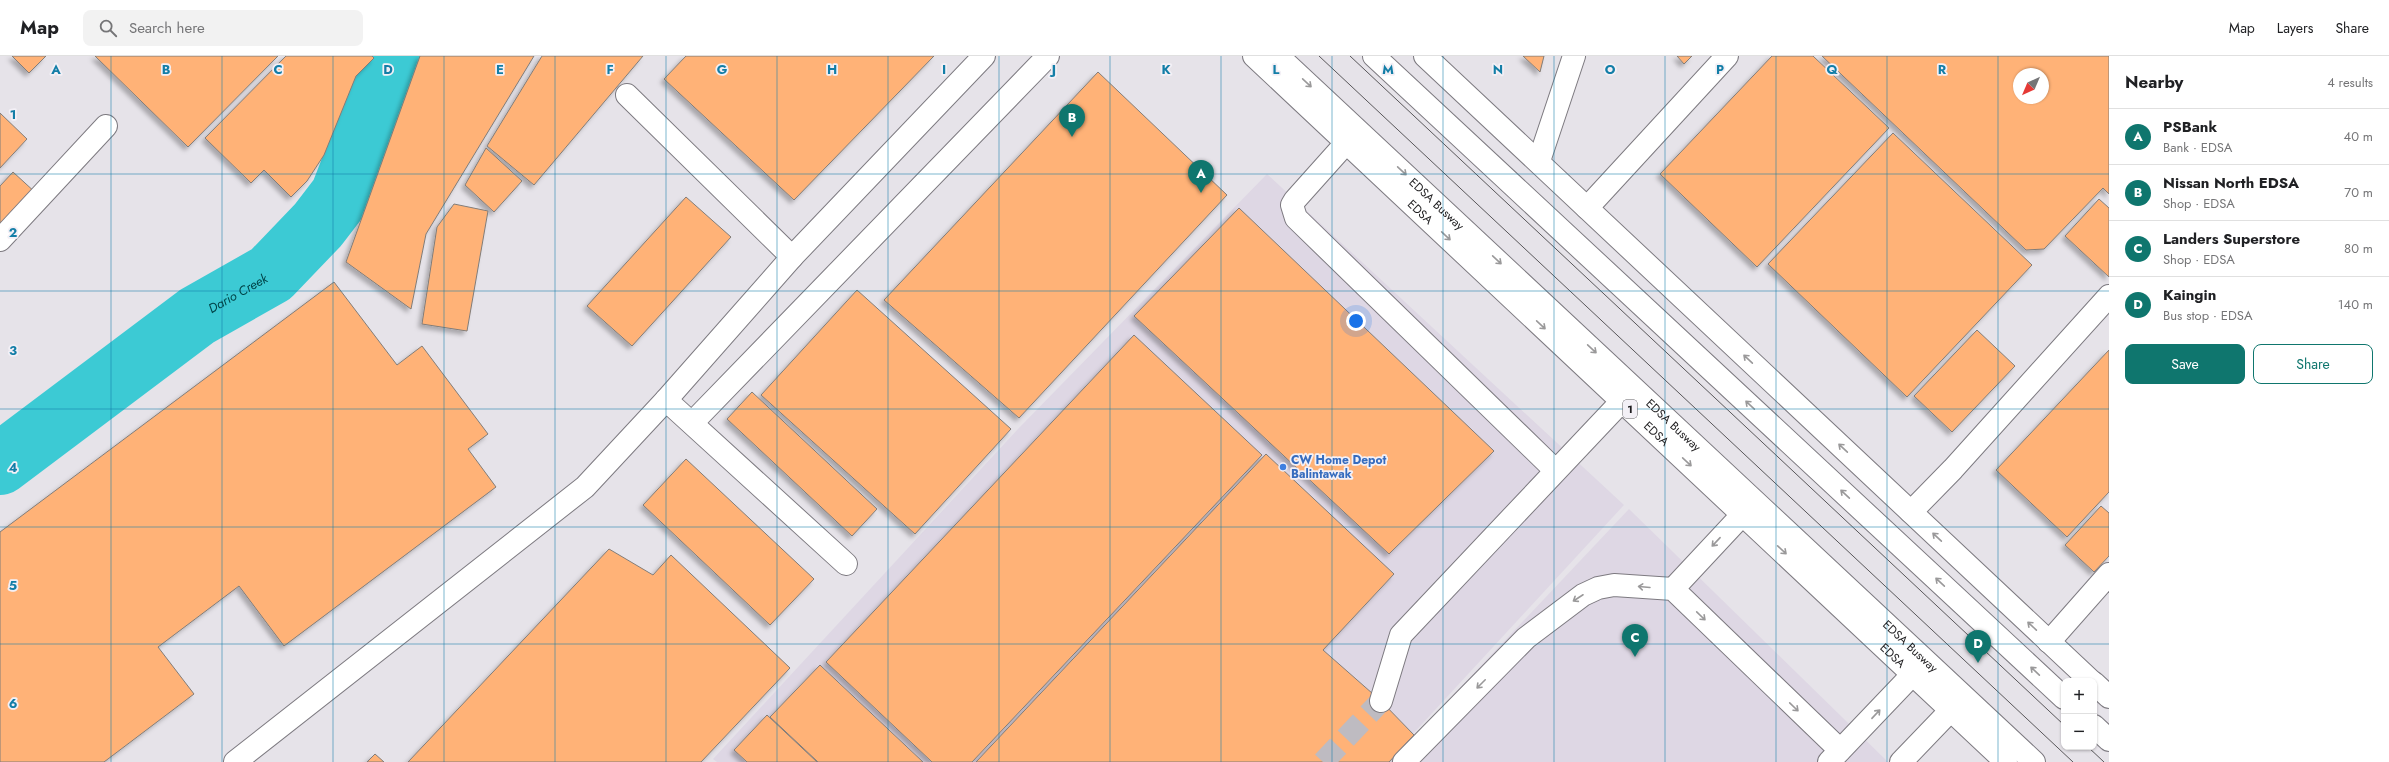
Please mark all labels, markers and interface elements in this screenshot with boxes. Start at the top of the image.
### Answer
search box [83,10,363,46]
text: Map [20,14,59,41]
icon: search [97,17,119,39]
text: Search here [129,17,205,39]
text: Map [2229,18,2255,38]
text: Layers [2277,18,2313,38]
text: Share [2335,18,2369,38]
text: A [50,60,61,79]
text: B [162,60,171,79]
text: C [273,60,283,79]
text: D [383,60,393,79]
text: E [496,60,504,79]
text: F [606,60,614,79]
text: G [717,60,728,79]
text: H [827,60,837,79]
text: I [942,60,946,79]
text: J [1049,60,1056,79]
text: K [1161,60,1171,79]
text: L [1273,60,1280,79]
text: M [1382,60,1394,79]
text: N [1493,60,1503,79]
text: O [1605,60,1616,79]
text: P [1716,60,1724,79]
text: Q [1826,60,1838,79]
text: R [1938,60,1947,79]
north arrow [2013,68,2049,104]
text: Nearby [2125,70,2183,94]
text: 4 results [2327,73,2373,92]
one-way arrow [1302,78,1312,87]
pin: B [1059,104,1085,137]
text: 1 [10,105,16,124]
text: PSBank [2163,116,2217,138]
text: A [2133,127,2143,146]
text: 40 m [2344,127,2373,146]
text: Bank · EDSA [2163,138,2232,157]
pin: A [1188,160,1214,193]
one-way arrow [1397,167,1407,176]
text: Nissan North EDSA [2163,172,2299,194]
street label: EDSA Busway [1407,175,1467,233]
text: B [2134,183,2142,202]
text: 70 m [2344,183,2373,202]
text: Shop · EDSA [2163,194,2235,213]
street label: EDSA [1404,197,1436,227]
text: 2 [9,223,17,242]
text: Landers Superstore [2163,228,2300,250]
one-way arrow [1441,231,1451,241]
text: C [2133,239,2143,258]
text: 80 m [2344,239,2373,258]
text: Shop · EDSA [2163,250,2235,269]
one-way arrow [1492,255,1502,265]
water label: Dario Creek [205,269,271,318]
text: Kaingin [2163,284,2216,306]
text: D [2133,295,2143,314]
text: 140 m [2338,295,2373,314]
text: Bus stop · EDSA [2163,306,2252,325]
your location [1346,311,1366,331]
one-way arrow [1536,320,1546,330]
text: 3 [9,341,17,360]
one-way arrow [1587,344,1597,354]
button: Save [2125,344,2245,384]
button: Share [2253,344,2373,384]
one-way arrow [1743,354,1753,364]
street label: EDSA Busway [1644,396,1704,454]
road number: 1 [1623,400,1637,418]
one-way arrow [1745,401,1755,410]
street label: EDSA [1640,418,1672,448]
one-way arrow [1838,443,1848,453]
place label: CW Home Depot Balintawak [1291,451,1387,483]
one-way arrow [1681,457,1692,466]
text: 4 [8,458,18,477]
marker: CW Home Depot Balintawak [1278,462,1288,472]
one-way arrow [1840,489,1850,499]
one-way arrow [1933,533,1943,542]
one-way arrow [1711,537,1721,547]
one-way arrow [1777,545,1787,555]
text: 5 [9,576,17,595]
one-way arrow [1935,578,1945,587]
one-way arrow [1638,583,1651,591]
one-way arrow [1573,594,1584,602]
one-way arrow [1696,612,1706,621]
street label: EDSA Busway [1880,618,1940,676]
one-way arrow [2027,621,2037,630]
pin: C [1622,624,1648,657]
pin: D [1965,630,1991,663]
street label: EDSA [1877,640,1909,670]
one-way arrow [2031,667,2041,676]
map controls [2061,678,2097,750]
button: + [2061,678,2097,714]
one-way arrow [1476,679,1486,689]
text: 6 [9,694,18,713]
one-way arrow [1789,702,1799,711]
one-way arrow [1871,709,1880,719]
button: − [2061,714,2097,750]

